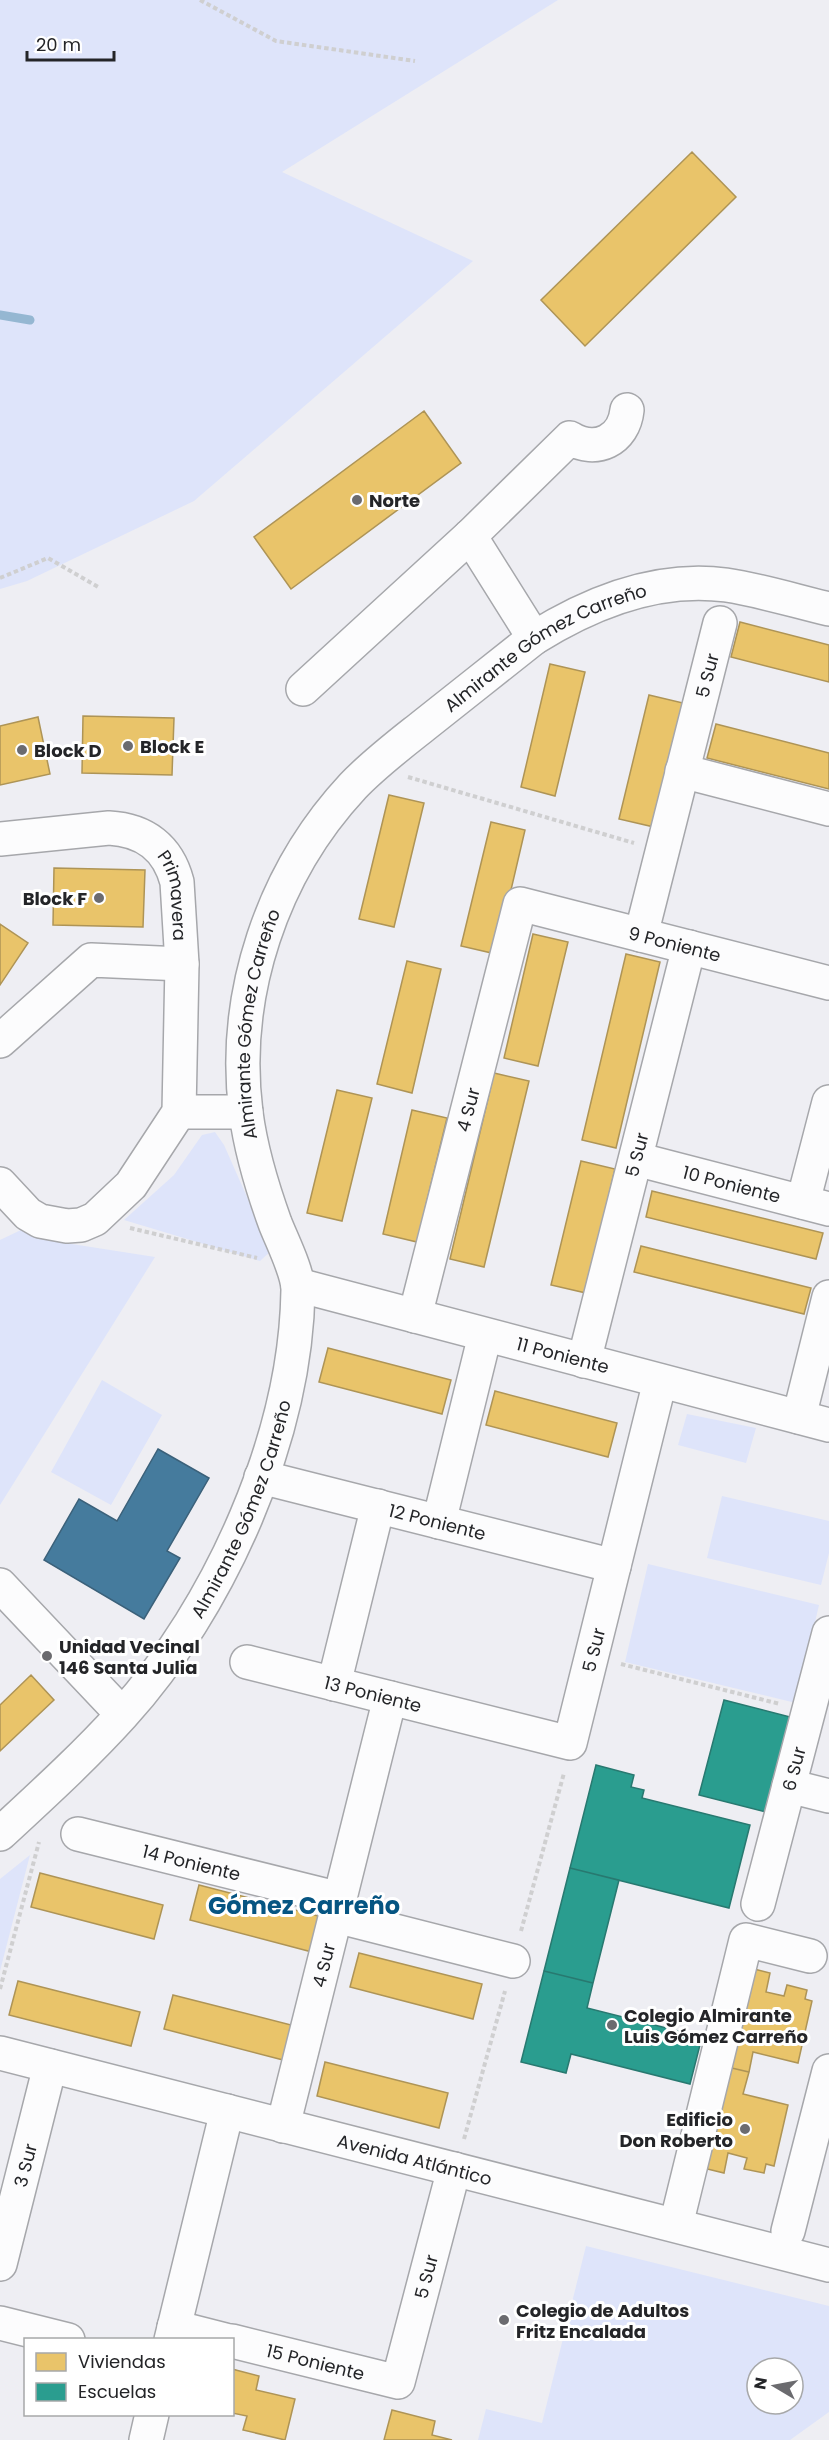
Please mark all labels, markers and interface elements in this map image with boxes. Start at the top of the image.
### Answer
scale bar [27,24,114,62]
text: 20 m [36,32,81,57]
place label: Norte [369,488,420,513]
marker: Norte [350,493,364,507]
street label: Almirante Gómez Carreño [439,577,649,717]
street label: 5 Sur [689,650,724,700]
place label: Block E [140,734,204,759]
place label: Block D [34,738,102,763]
marker: Block E [121,739,135,753]
marker: Block D [15,743,29,757]
street label: Primavera [152,845,193,942]
place label: Block F [23,886,87,911]
marker: Block F [92,891,106,905]
street label: Almirante Gómez Carreño [230,905,286,1142]
street label: 9 Poniente [626,920,724,967]
street label: 4 Sur [450,1084,485,1134]
street label: 5 Sur [619,1129,654,1179]
street label: 10 Poniente [680,1159,784,1209]
street label: 11 Poniente [514,1331,612,1379]
street label: Almirante Gómez Carreño [185,1397,296,1623]
street label: 12 Poniente [386,1497,489,1546]
street label: 5 Sur [576,1625,611,1675]
place label: Unidad Vecinal 146 Santa Julia [59,1634,200,1680]
marker: Unidad Vecinal 146 Santa Julia [40,1649,54,1663]
street label: 13 Poniente [322,1669,424,1718]
street label: 6 Sur [776,1743,811,1794]
street label: 14 Poniente [140,1838,243,1886]
district label: Gómez Carreño [208,1889,400,1922]
street label: 4 Sur [306,1940,341,1990]
place label: Colegio Almirante Luis Gómez Carreño [624,2003,808,2049]
marker: Colegio Almirante Luis Gómez Carreño [605,2018,619,2032]
place label: Edificio Don Roberto [620,2107,733,2153]
marker: Edificio Don Roberto [738,2122,752,2136]
street label: Avenida Atlántico [335,2127,495,2191]
street label: 3 Sur [7,2140,43,2190]
street label: 5 Sur [408,2251,444,2301]
place label: Colegio de Adultos Fritz Encalada [516,2298,689,2344]
marker: Colegio de Adultos Fritz Encalada [497,2313,511,2327]
street label: 15 Poniente [264,2337,367,2386]
legend [24,2338,234,2416]
text: Viviendas [78,2349,166,2374]
north arrow [745,2356,805,2416]
text: N [748,2376,773,2391]
text: Escuelas [78,2379,156,2404]

